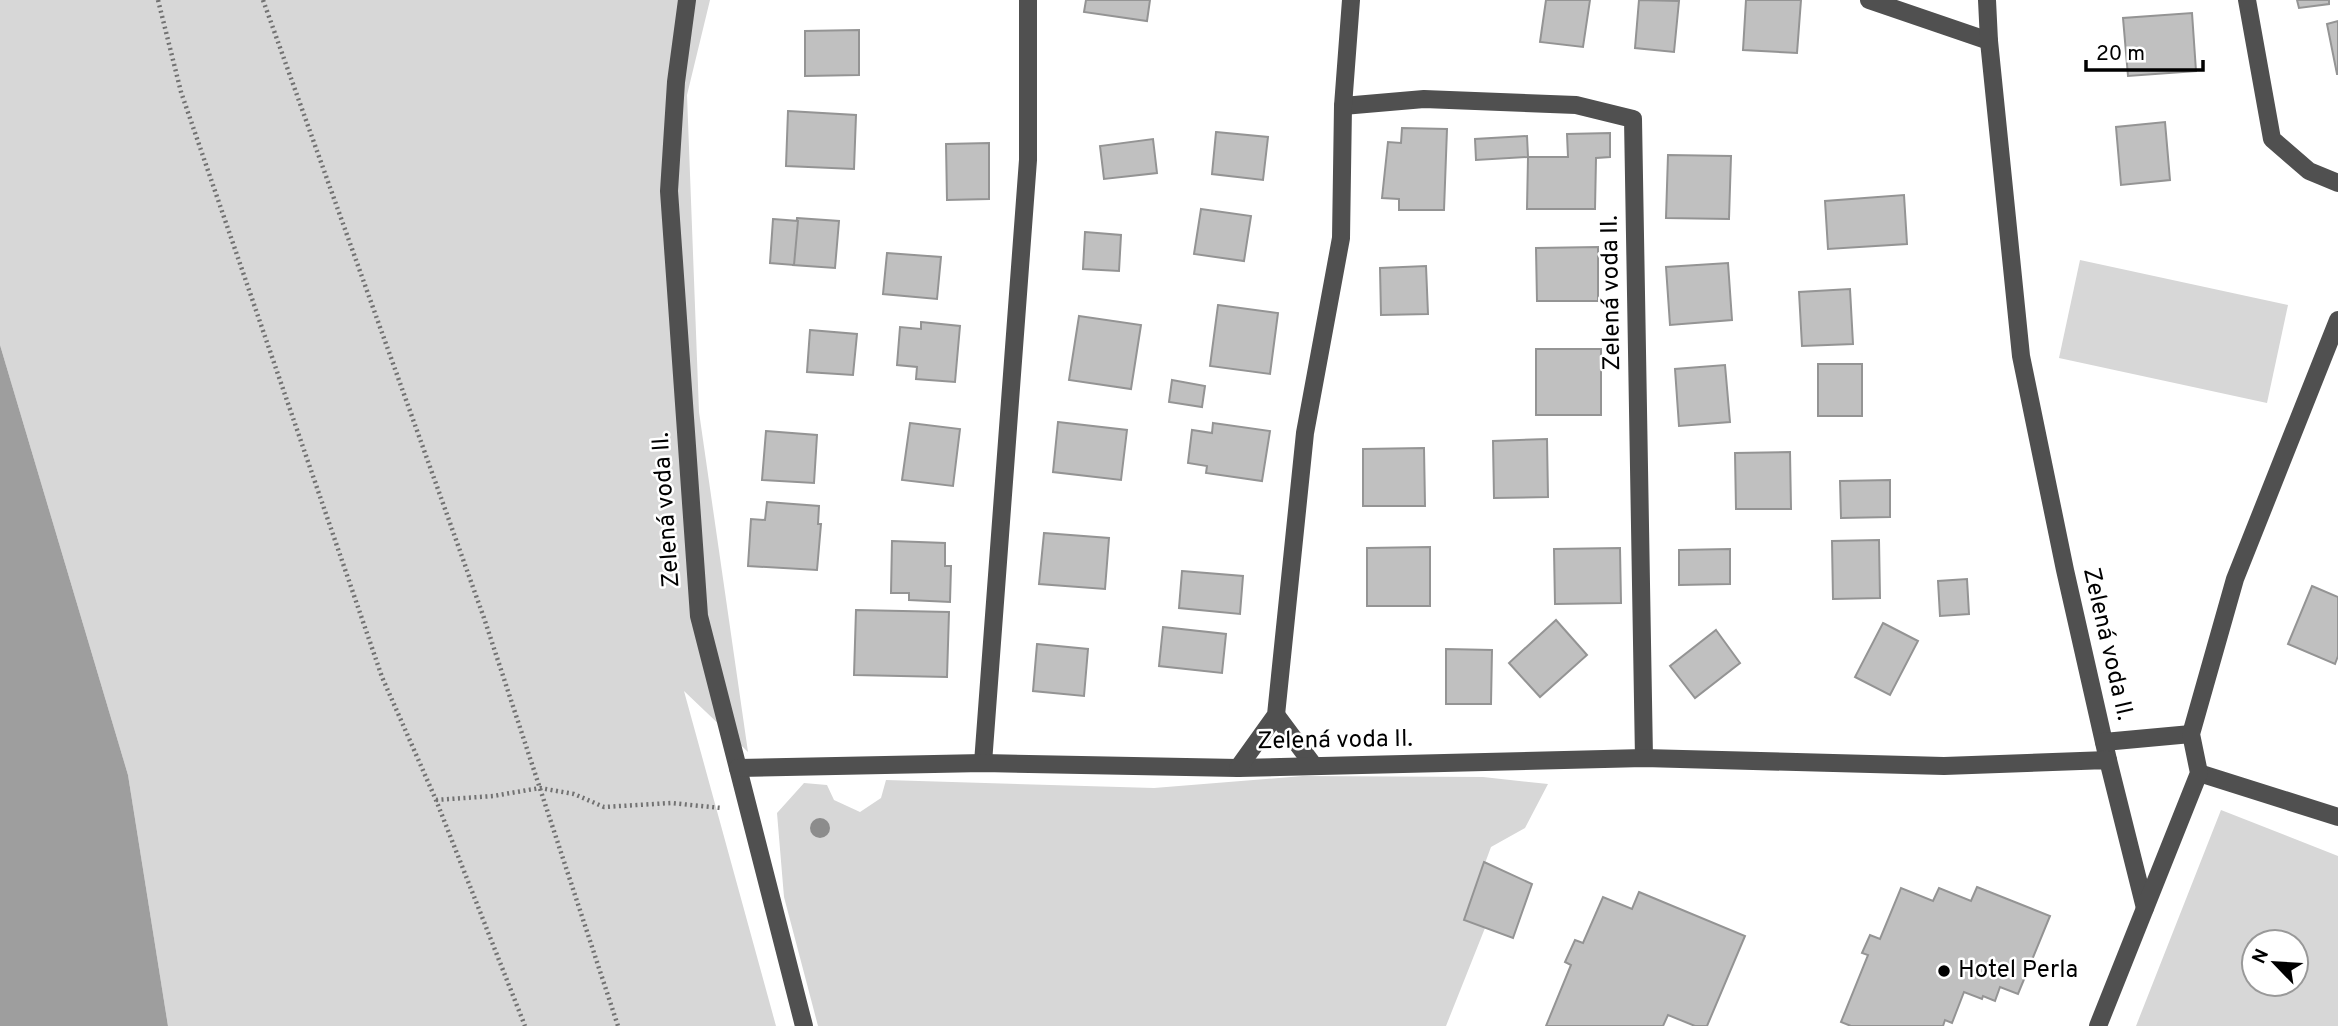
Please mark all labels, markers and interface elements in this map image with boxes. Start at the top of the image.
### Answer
scale bar [2086,28,2203,72]
text: 20 m [2096,41,2145,68]
street label: Zelená voda II. [1596,215,1628,371]
street label: Zelená voda II. [647,431,687,589]
street label: Zelená voda II. [2075,565,2139,723]
street label: Zelená voda II. [1257,725,1413,757]
north arrow [2240,928,2310,998]
text: N [2248,945,2275,968]
place label: Hotel Perla [1958,956,2078,986]
marker: Hotel Perla [1936,963,1952,979]

